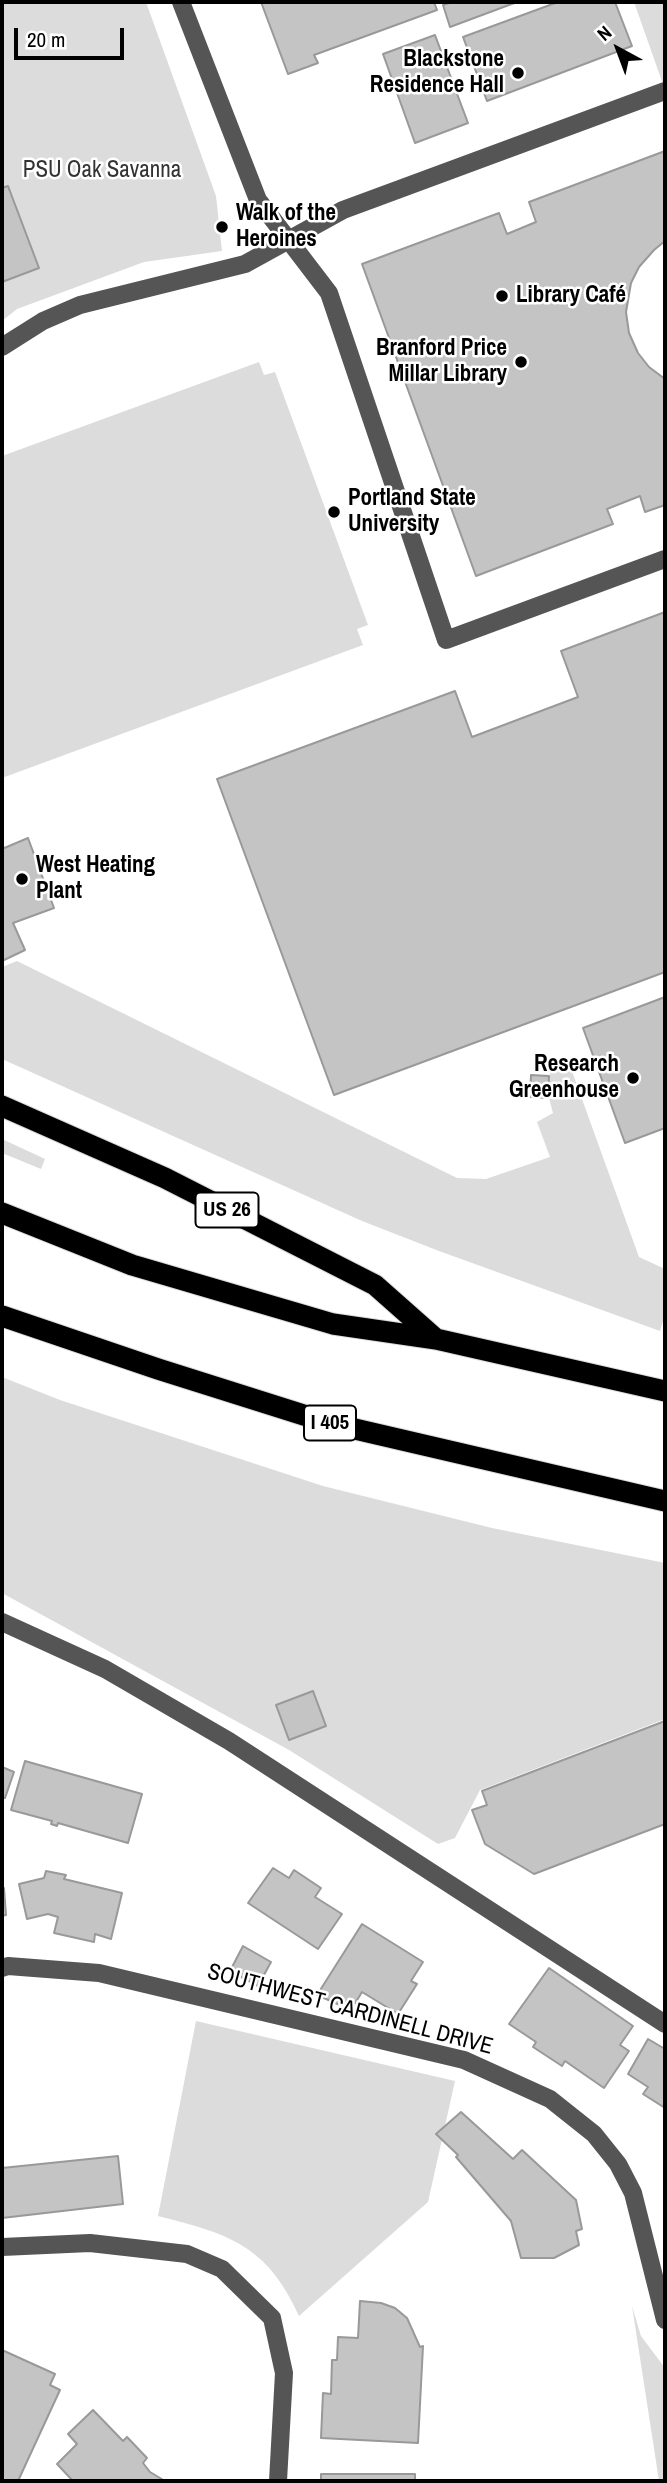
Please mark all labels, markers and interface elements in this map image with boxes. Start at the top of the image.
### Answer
scale bar [18,14,128,58]
north arrow [583,14,653,84]
text: N [591,20,617,47]
text: 20 m [27,25,65,54]
place label: Blackstone Residence Hall [370,46,504,100]
marker: Blackstone Residence Hall [510,65,526,81]
park label: PSU Oak Savanna [23,157,181,185]
place label: Walk of the Heroines [236,200,336,254]
marker: Walk of the Heroines [214,219,230,235]
place label: Library Café [516,282,626,310]
marker: Library Café [494,288,510,304]
place label: Branford Price Millar Library [376,335,507,389]
marker: Branford Price Millar Library [513,354,529,370]
place label: Portland State University [348,485,476,539]
marker: Portland State University [326,504,342,520]
place label: West Heating Plant [36,852,155,906]
marker: West Heating Plant [14,871,30,887]
place label: Research Greenhouse [509,1051,619,1105]
marker: Research Greenhouse [625,1070,641,1086]
road number: US 26 [196,1192,258,1228]
road number: I 405 [304,1406,356,1440]
street label: SOUTHWEST CARDINELL DRIVE [204,1959,496,2061]

